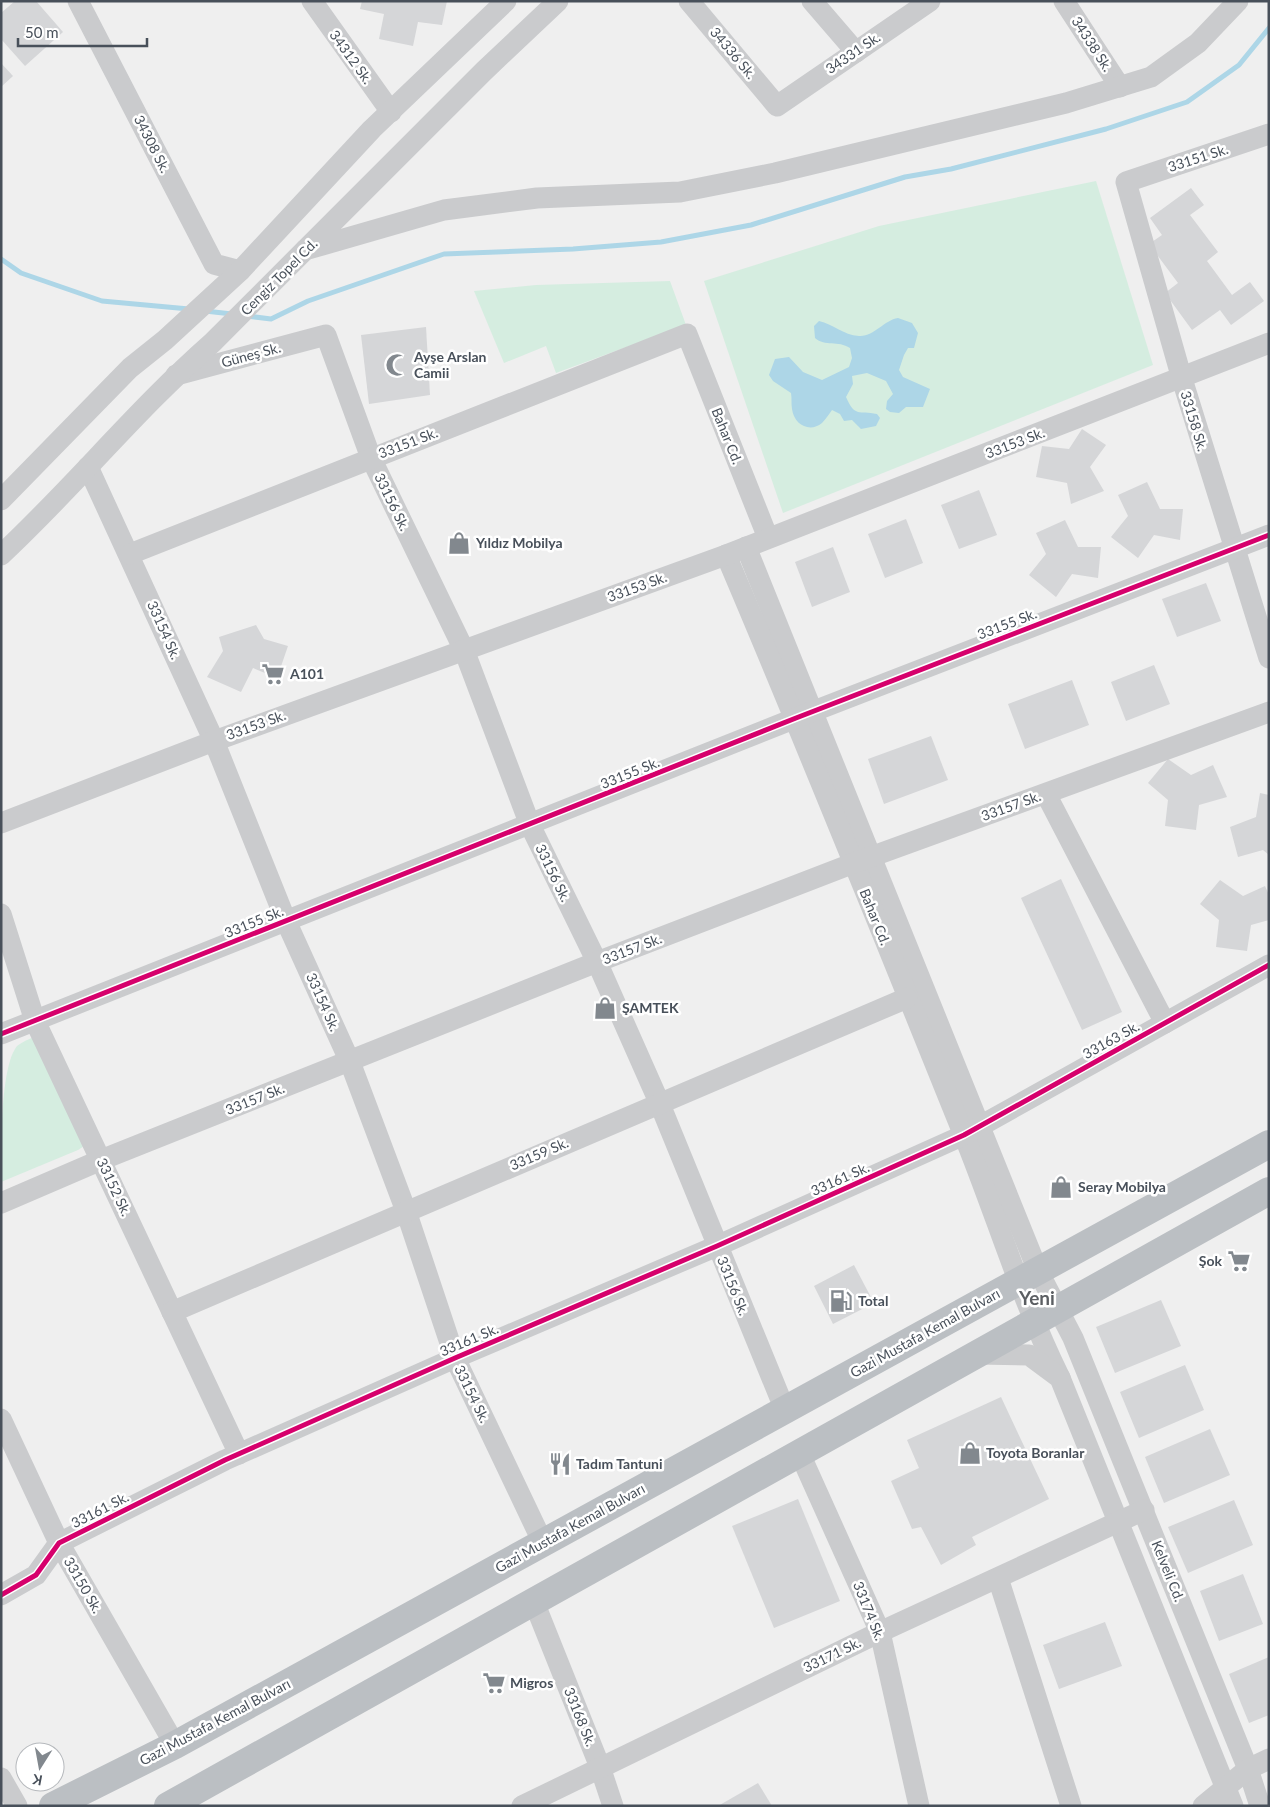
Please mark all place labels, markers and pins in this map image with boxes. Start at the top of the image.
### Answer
place label: Ayşe Arslan Camii [413,348,487,381]
mosque icon: Ayşe Arslan Camii [384,352,410,378]
shop icon: Yıldız Mobilya [446,530,472,556]
place label: Yıldız Mobilya [475,534,563,551]
supermarket icon: A101 [260,661,286,687]
place label: A101 [289,665,324,682]
shop icon: ŞAMTEK [592,995,618,1021]
place label: ŞAMTEK [622,999,679,1016]
shop icon: Seray Mobilya [1048,1174,1074,1200]
place label: Seray Mobilya [1078,1178,1166,1195]
supermarket icon: Şok [1226,1248,1252,1274]
place label: Şok [1199,1252,1223,1269]
fuel station icon: Total [828,1288,854,1314]
place label: Total [858,1292,888,1309]
shop icon: Toyota Boranlar [957,1440,983,1466]
place label: Toyota Boranlar [986,1444,1085,1461]
restaurant icon: Tadım Tantuni [547,1451,573,1477]
place label: Tadım Tantuni [576,1455,663,1472]
supermarket icon: Migros [481,1670,507,1696]
place label: Migros [510,1674,553,1691]

